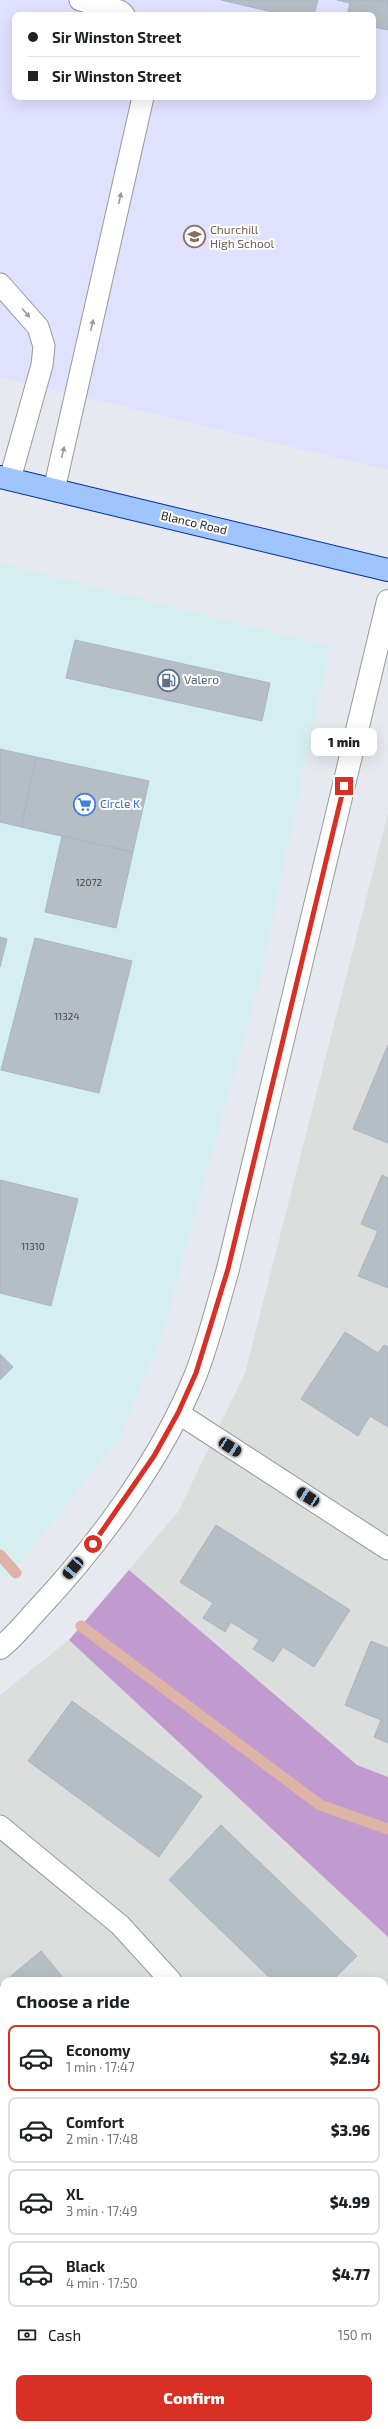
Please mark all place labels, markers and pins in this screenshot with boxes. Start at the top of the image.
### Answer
place label: Churchill High School [210,222,275,250]
school or university icon: Churchill High School [181,224,207,250]
fuel station icon: Valero [155,667,181,693]
place label: Valero [184,672,219,686]
supermarket icon: Circle K [72,791,98,817]
place label: Circle K [100,796,140,810]

